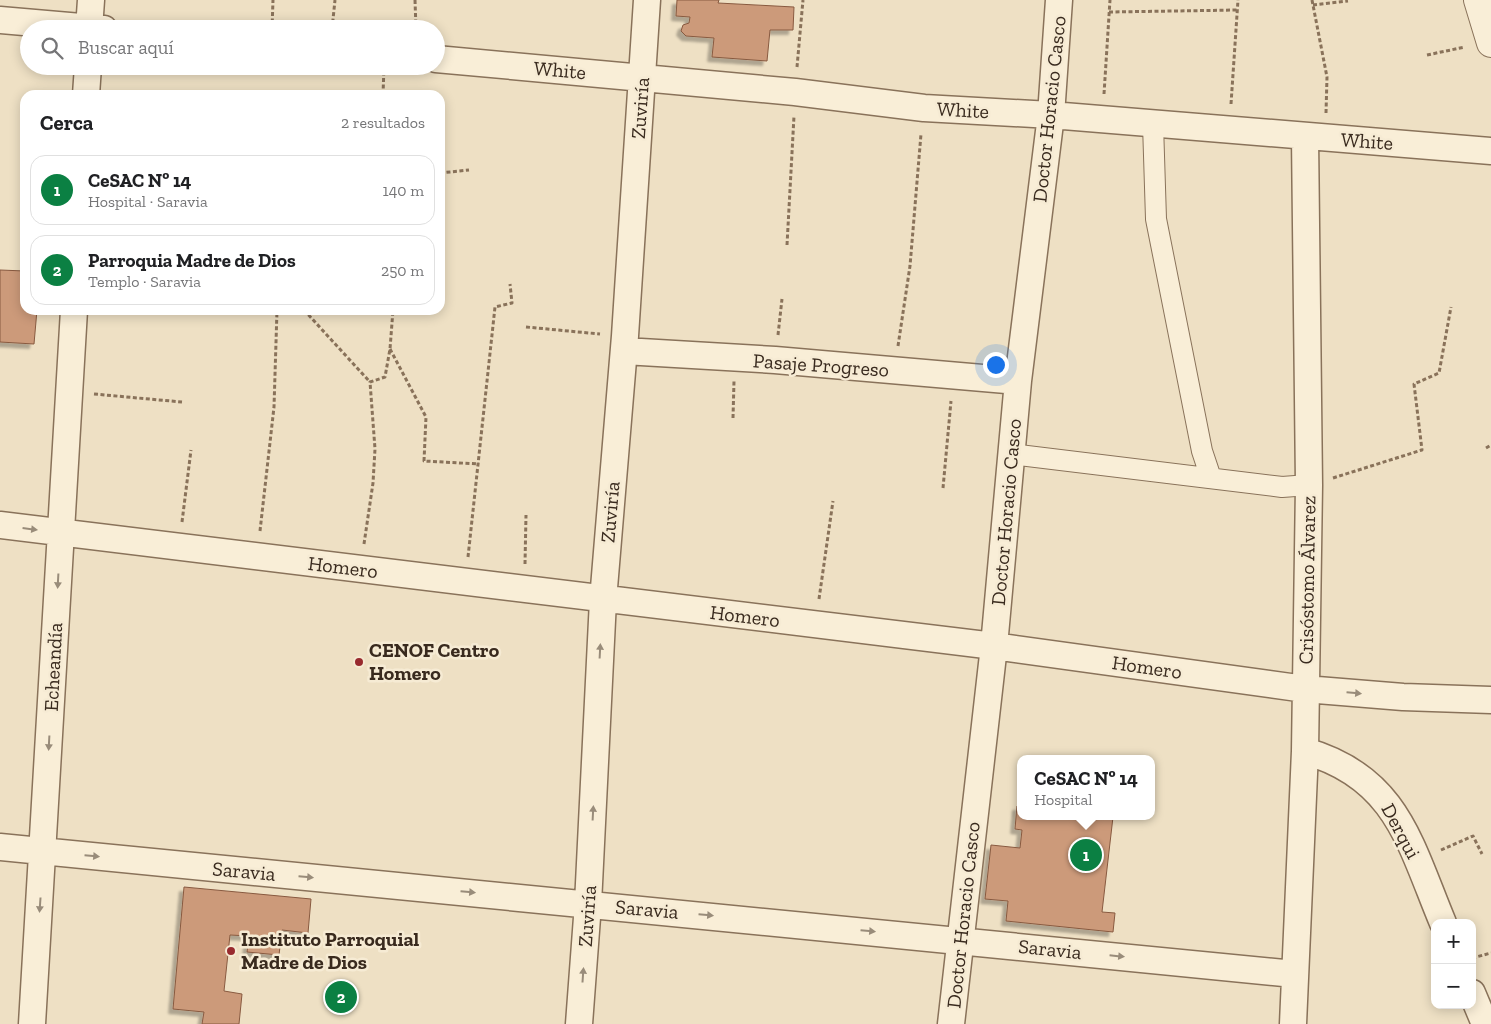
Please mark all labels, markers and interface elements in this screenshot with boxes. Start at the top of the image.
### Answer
street label: Doctor Horacio Casco [1027,15,1071,203]
search box [20,20,445,75]
icon: search [38,34,66,62]
text: Buscar aquí [78,36,174,59]
street label: White [533,56,587,84]
street label: Zuviría [626,76,654,140]
street label: White [936,97,990,123]
text: Cerca [40,110,93,135]
text: 2 resultados [341,113,425,132]
street label: White [1340,127,1394,155]
text: CeSAC Nº 14 [88,169,191,192]
text: 1 [54,181,60,200]
text: 140 m [383,181,424,200]
text: Hospital · Saravia [88,192,208,211]
text: Parroquia Madre de Dios [88,249,296,272]
text: 2 [53,261,61,280]
text: 250 m [381,261,424,280]
text: Templo · Saravia [88,272,201,291]
street label: Pasaje Progreso [752,348,890,382]
your location [983,352,1009,378]
street label: Doctor Horacio Casco [986,418,1026,606]
street label: Zuviría [595,480,625,544]
street label: Crisóstomo Álvarez [1294,495,1320,665]
one-way arrow [23,525,39,533]
street label: Homero [307,551,379,583]
one-way arrow [53,573,61,589]
street label: Homero [709,600,781,632]
street label: Echeandía [39,622,67,712]
place label: CENOF Centro Homero [369,638,500,685]
one-way arrow [597,643,605,659]
street label: Homero [1111,650,1183,684]
marker: CENOF Centro Homero [353,656,365,668]
one-way arrow [1346,689,1362,697]
one-way arrow [45,735,53,751]
popup [1017,755,1155,820]
text: CeSAC Nº 14 [1034,767,1138,790]
text: Hospital [1034,790,1092,809]
street label: Derqui [1376,799,1426,863]
one-way arrow [589,805,597,821]
street label: Doctor Horacio Casco [941,821,985,1009]
pin: 1 [1070,836,1102,874]
one-way arrow [84,852,100,860]
street label: Saravia [211,856,277,886]
one-way arrow [298,873,314,881]
street label: Zuviría [573,884,601,948]
one-way arrow [460,888,476,896]
street label: Saravia [614,894,680,924]
one-way arrow [36,898,44,914]
one-way arrow [699,911,715,919]
map controls [1431,919,1476,1009]
button: + [1431,919,1476,964]
place label: Instituto Parroquial Madre de Dios [241,927,420,974]
one-way arrow [860,927,876,935]
street label: Saravia [1017,934,1083,964]
marker: Instituto Parroquial Madre de Dios [225,945,237,957]
one-way arrow [1109,952,1125,960]
button: − [1431,964,1476,1009]
one-way arrow [579,967,587,983]
pin: 2 [325,978,357,1016]

